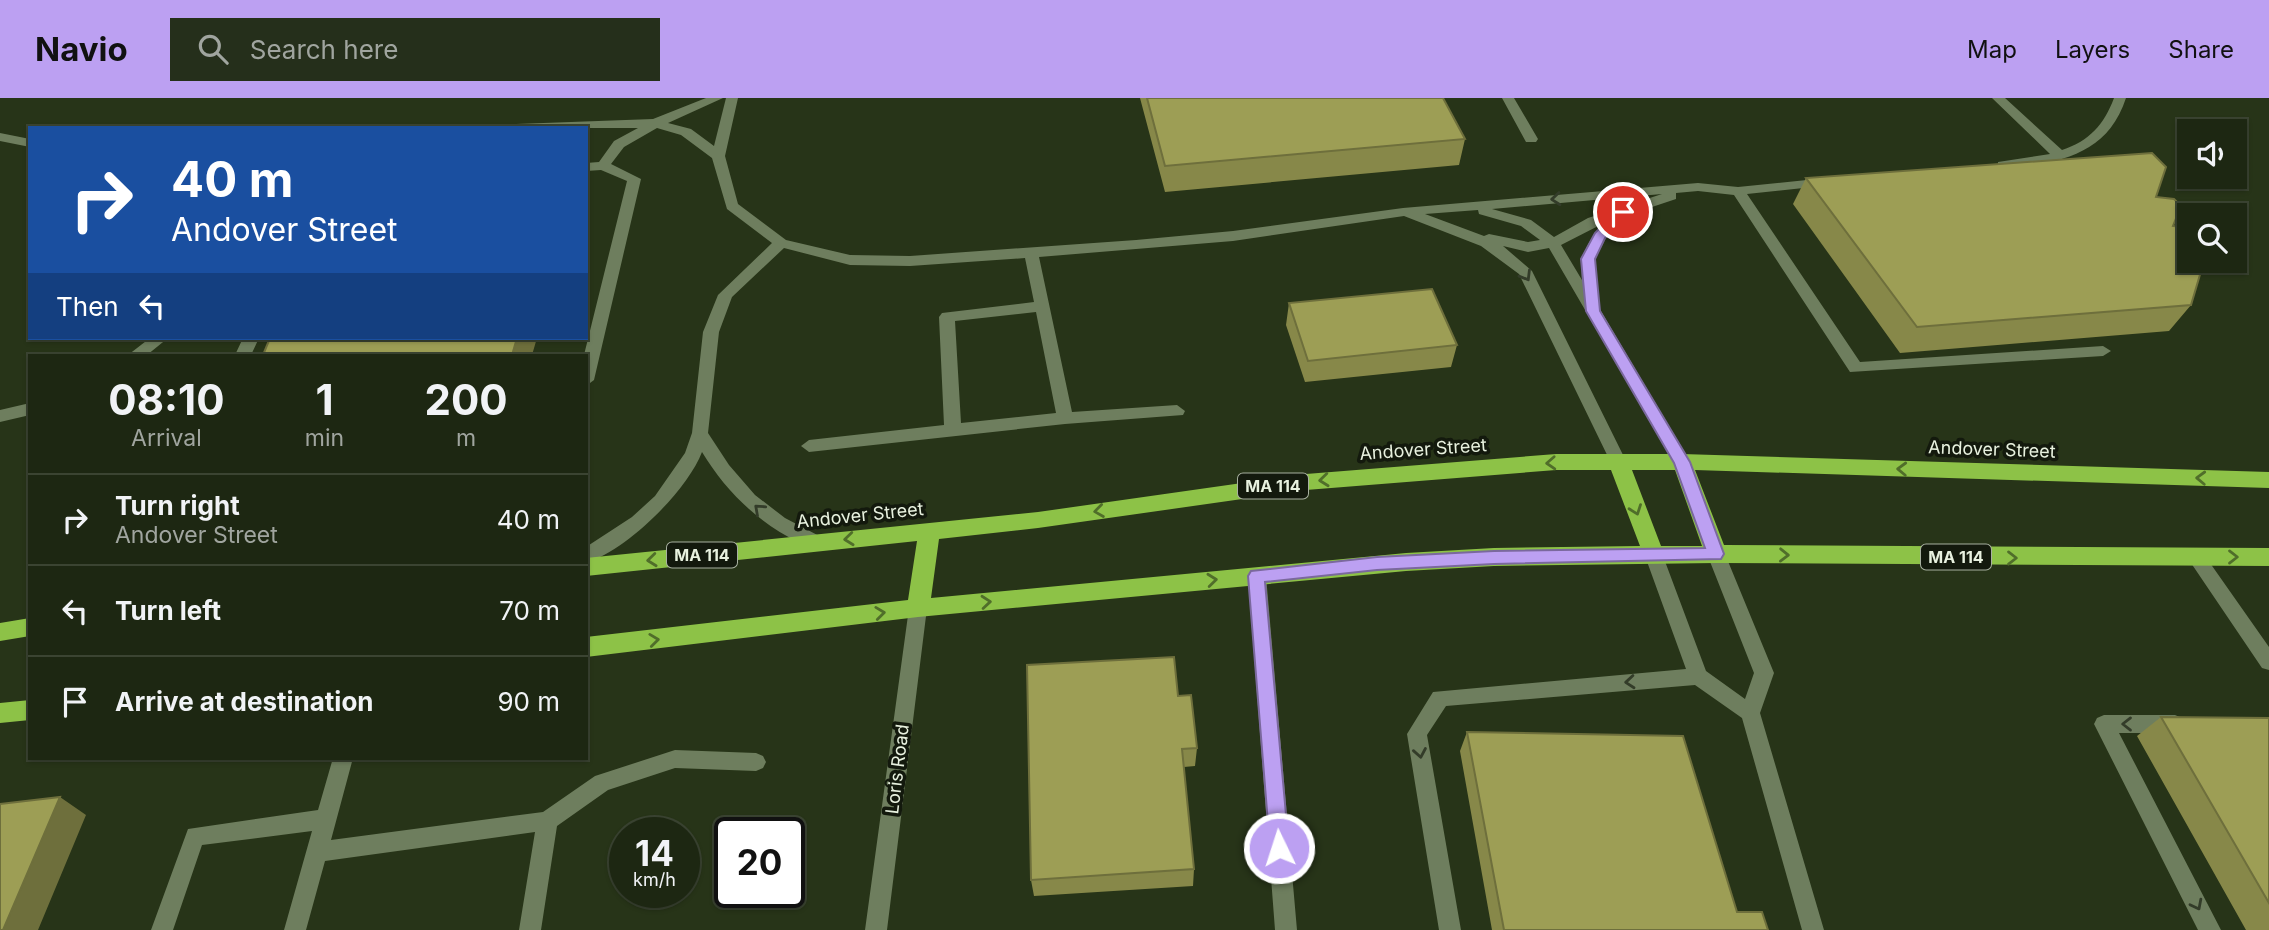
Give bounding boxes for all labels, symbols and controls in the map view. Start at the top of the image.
search box [170,18,660,81]
text: Navio [35,29,128,69]
icon: search [194,30,232,68]
text: Search here [250,34,398,65]
text: Map [1967,35,2017,64]
text: Layers [2055,35,2130,64]
text: Share [2168,35,2234,64]
map controls [2177,119,2247,273]
button: sound [2177,119,2247,189]
text: 40 m [171,150,294,209]
icon: right [56,154,147,245]
pin [1593,182,1653,242]
one-way arrow [1551,191,1562,206]
icon: arrive [1604,193,1642,231]
button: search [2177,203,2247,273]
text: Andover Street [171,210,398,249]
one-way arrow [1518,268,1531,281]
icon: left [133,287,171,325]
text: Then [56,291,119,322]
text: 08:10 [108,374,224,425]
text: 1 [315,374,334,425]
text: 200 [425,374,508,425]
text: Arrival [131,424,202,452]
text: min [305,424,344,452]
text: m [456,424,476,452]
street label: Andover Street [1359,434,1487,464]
street label: Andover Street [1928,436,2056,462]
one-way arrow [1545,455,1556,470]
one-way arrow [1896,461,1907,476]
one-way arrow [2195,470,2206,485]
one-way arrow [1318,472,1329,487]
road number: MA 114 [1238,474,1308,498]
text: Turn right [115,490,240,521]
street label: Andover Street [796,498,925,532]
icon: right [56,501,94,539]
one-way arrow [1093,503,1104,518]
one-way arrow [1628,503,1642,515]
text: 40 m [497,504,560,535]
one-way arrow [754,505,767,517]
text: Andover Street [115,521,278,549]
one-way arrow [843,532,854,547]
road number: MA 114 [667,543,737,568]
road number: MA 114 [1921,544,1991,570]
one-way arrow [1779,548,1790,563]
one-way arrow [2228,549,2239,565]
one-way arrow [2006,550,2017,565]
one-way arrow [646,553,658,568]
one-way arrow [1207,573,1218,588]
icon: left [56,592,94,630]
text: Turn left [115,595,221,626]
text: 70 m [499,595,560,626]
one-way arrow [981,595,992,610]
one-way arrow [874,606,886,621]
one-way arrow [648,632,660,647]
one-way arrow [1624,674,1635,689]
icon: arrive [56,683,94,721]
text: Arrive at destination [115,686,374,717]
text: 90 m [497,686,560,717]
one-way arrow [2122,716,2132,732]
street label: Loris Road [881,723,913,815]
one-way arrow [1412,747,1427,759]
position arrow [1242,811,1316,885]
speed limit sign: 20 [714,817,805,908]
text: 14 [635,832,674,874]
text: km/h [633,869,676,890]
one-way arrow [2189,898,2203,910]

